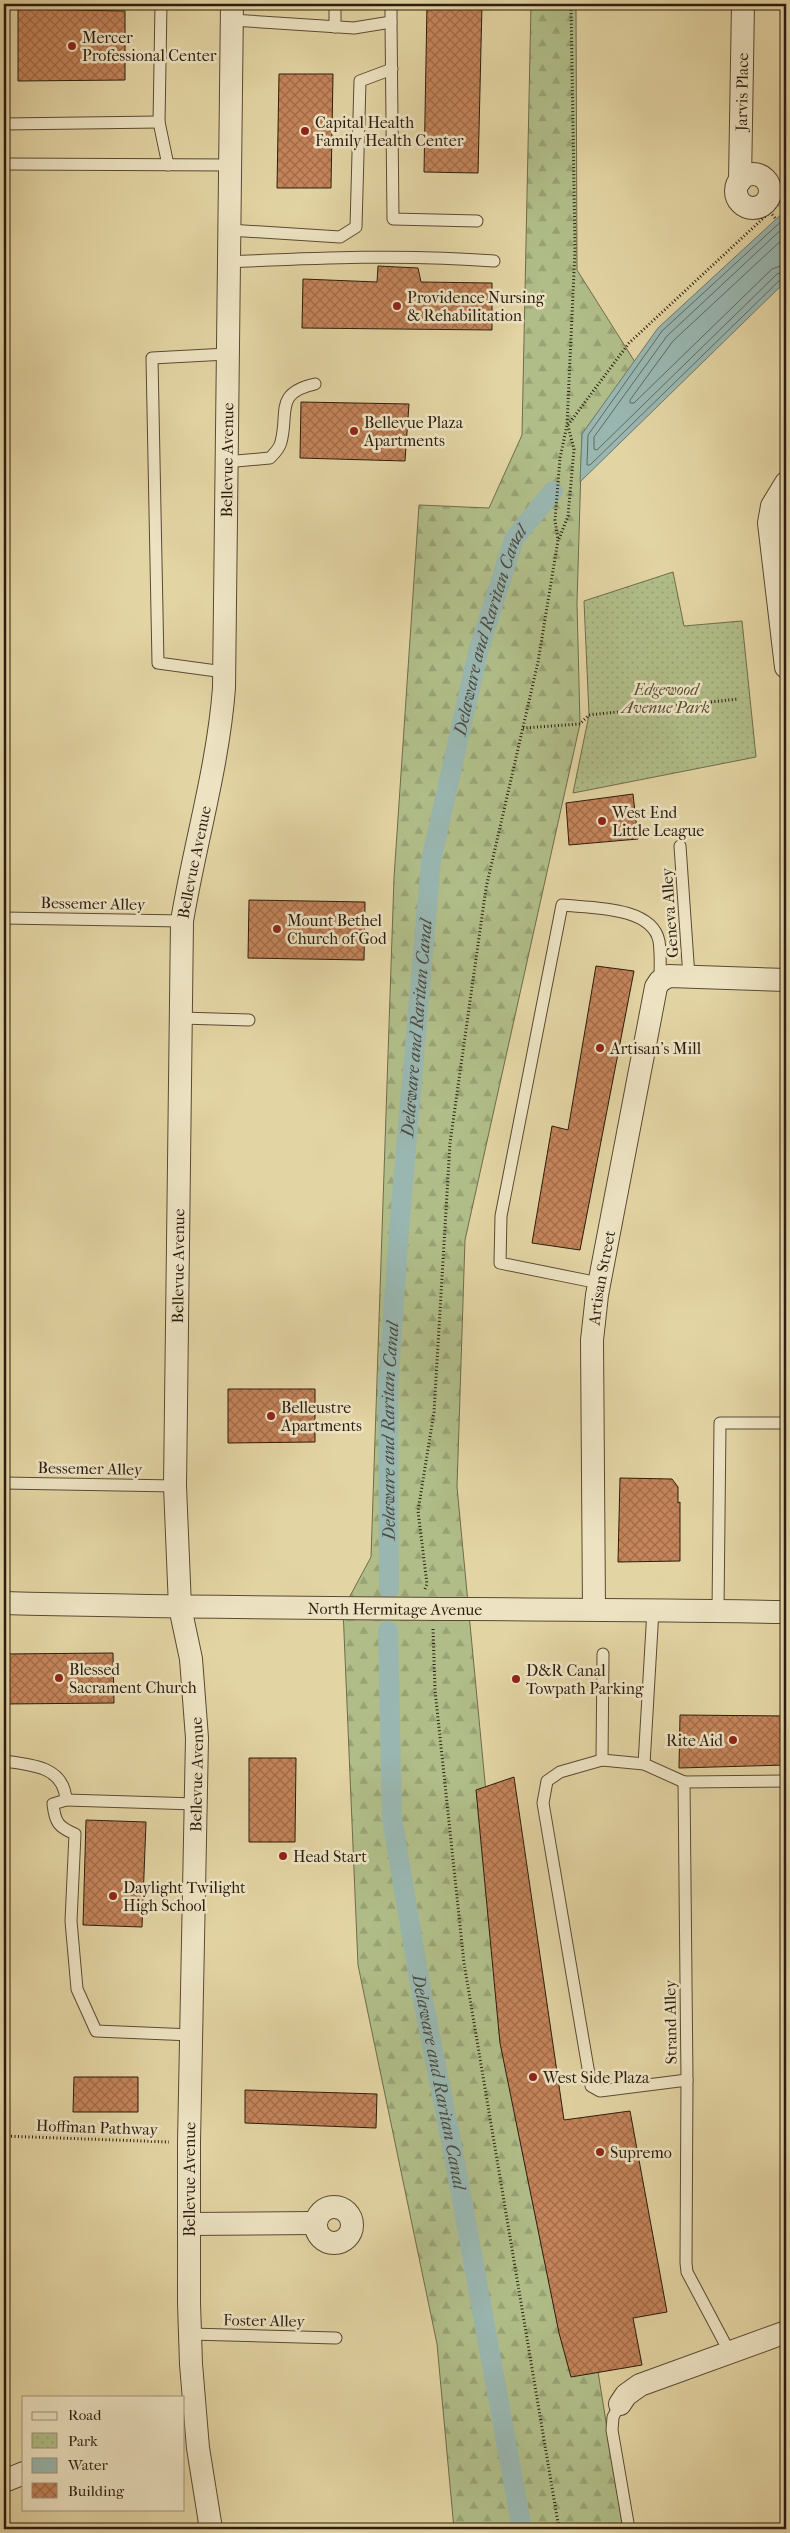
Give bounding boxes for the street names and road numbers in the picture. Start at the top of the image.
street label: Jarvis Place [732,53,752,133]
street label: Bellevue Avenue [217,402,237,517]
street label: Bellevue Avenue [174,804,215,920]
street label: Geneva Alley [657,867,682,959]
street label: Bessemer Alley [40,893,146,914]
street label: Bellevue Avenue [168,1208,188,1323]
street label: Artisan Street [585,1228,619,1327]
street label: Bessemer Alley [37,1458,143,1479]
street label: North Hermitage Avenue [308,1599,482,1619]
street label: Bellevue Avenue [186,1716,207,1832]
street label: Strand Alley [660,1979,681,2065]
street label: Hoffman Pathway [36,2116,159,2139]
street label: Bellevue Avenue [180,2122,199,2237]
street label: Foster Alley [223,2310,305,2331]

